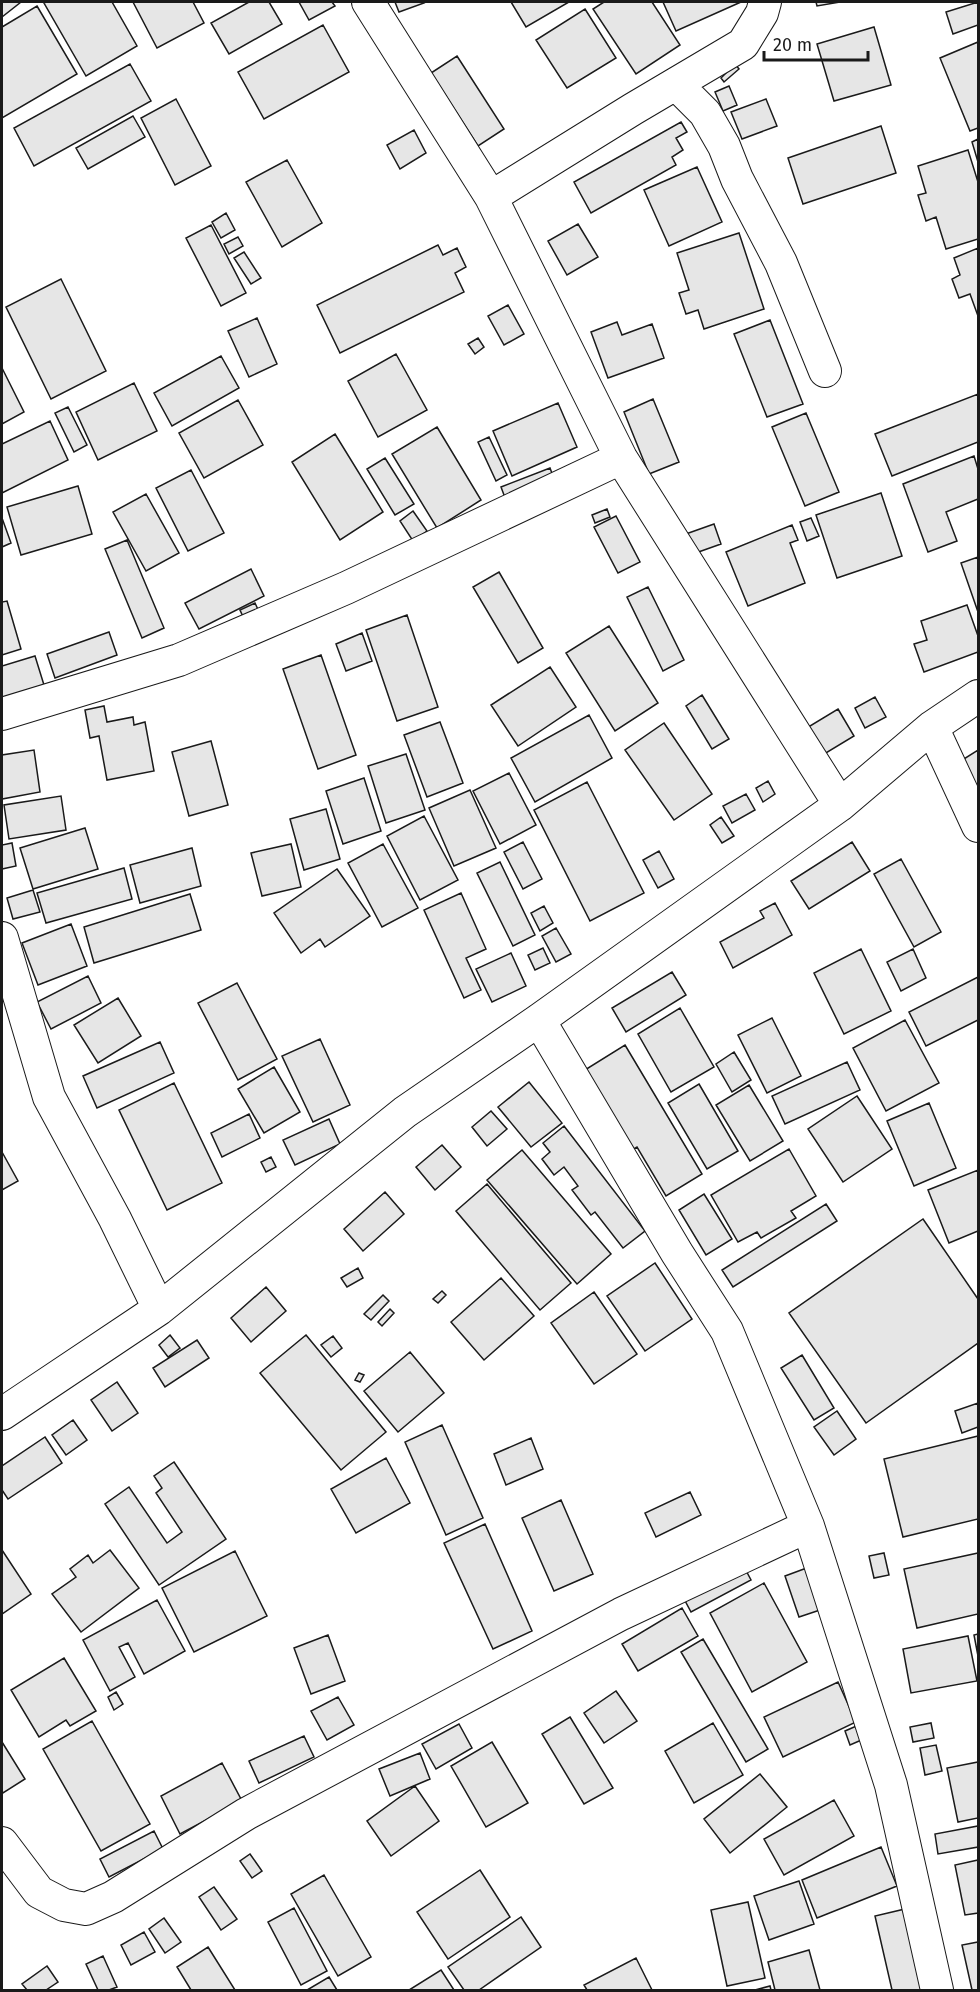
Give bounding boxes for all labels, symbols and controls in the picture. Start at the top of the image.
scale bar [764,24,868,62]
text: 20 m [773,34,812,56]

